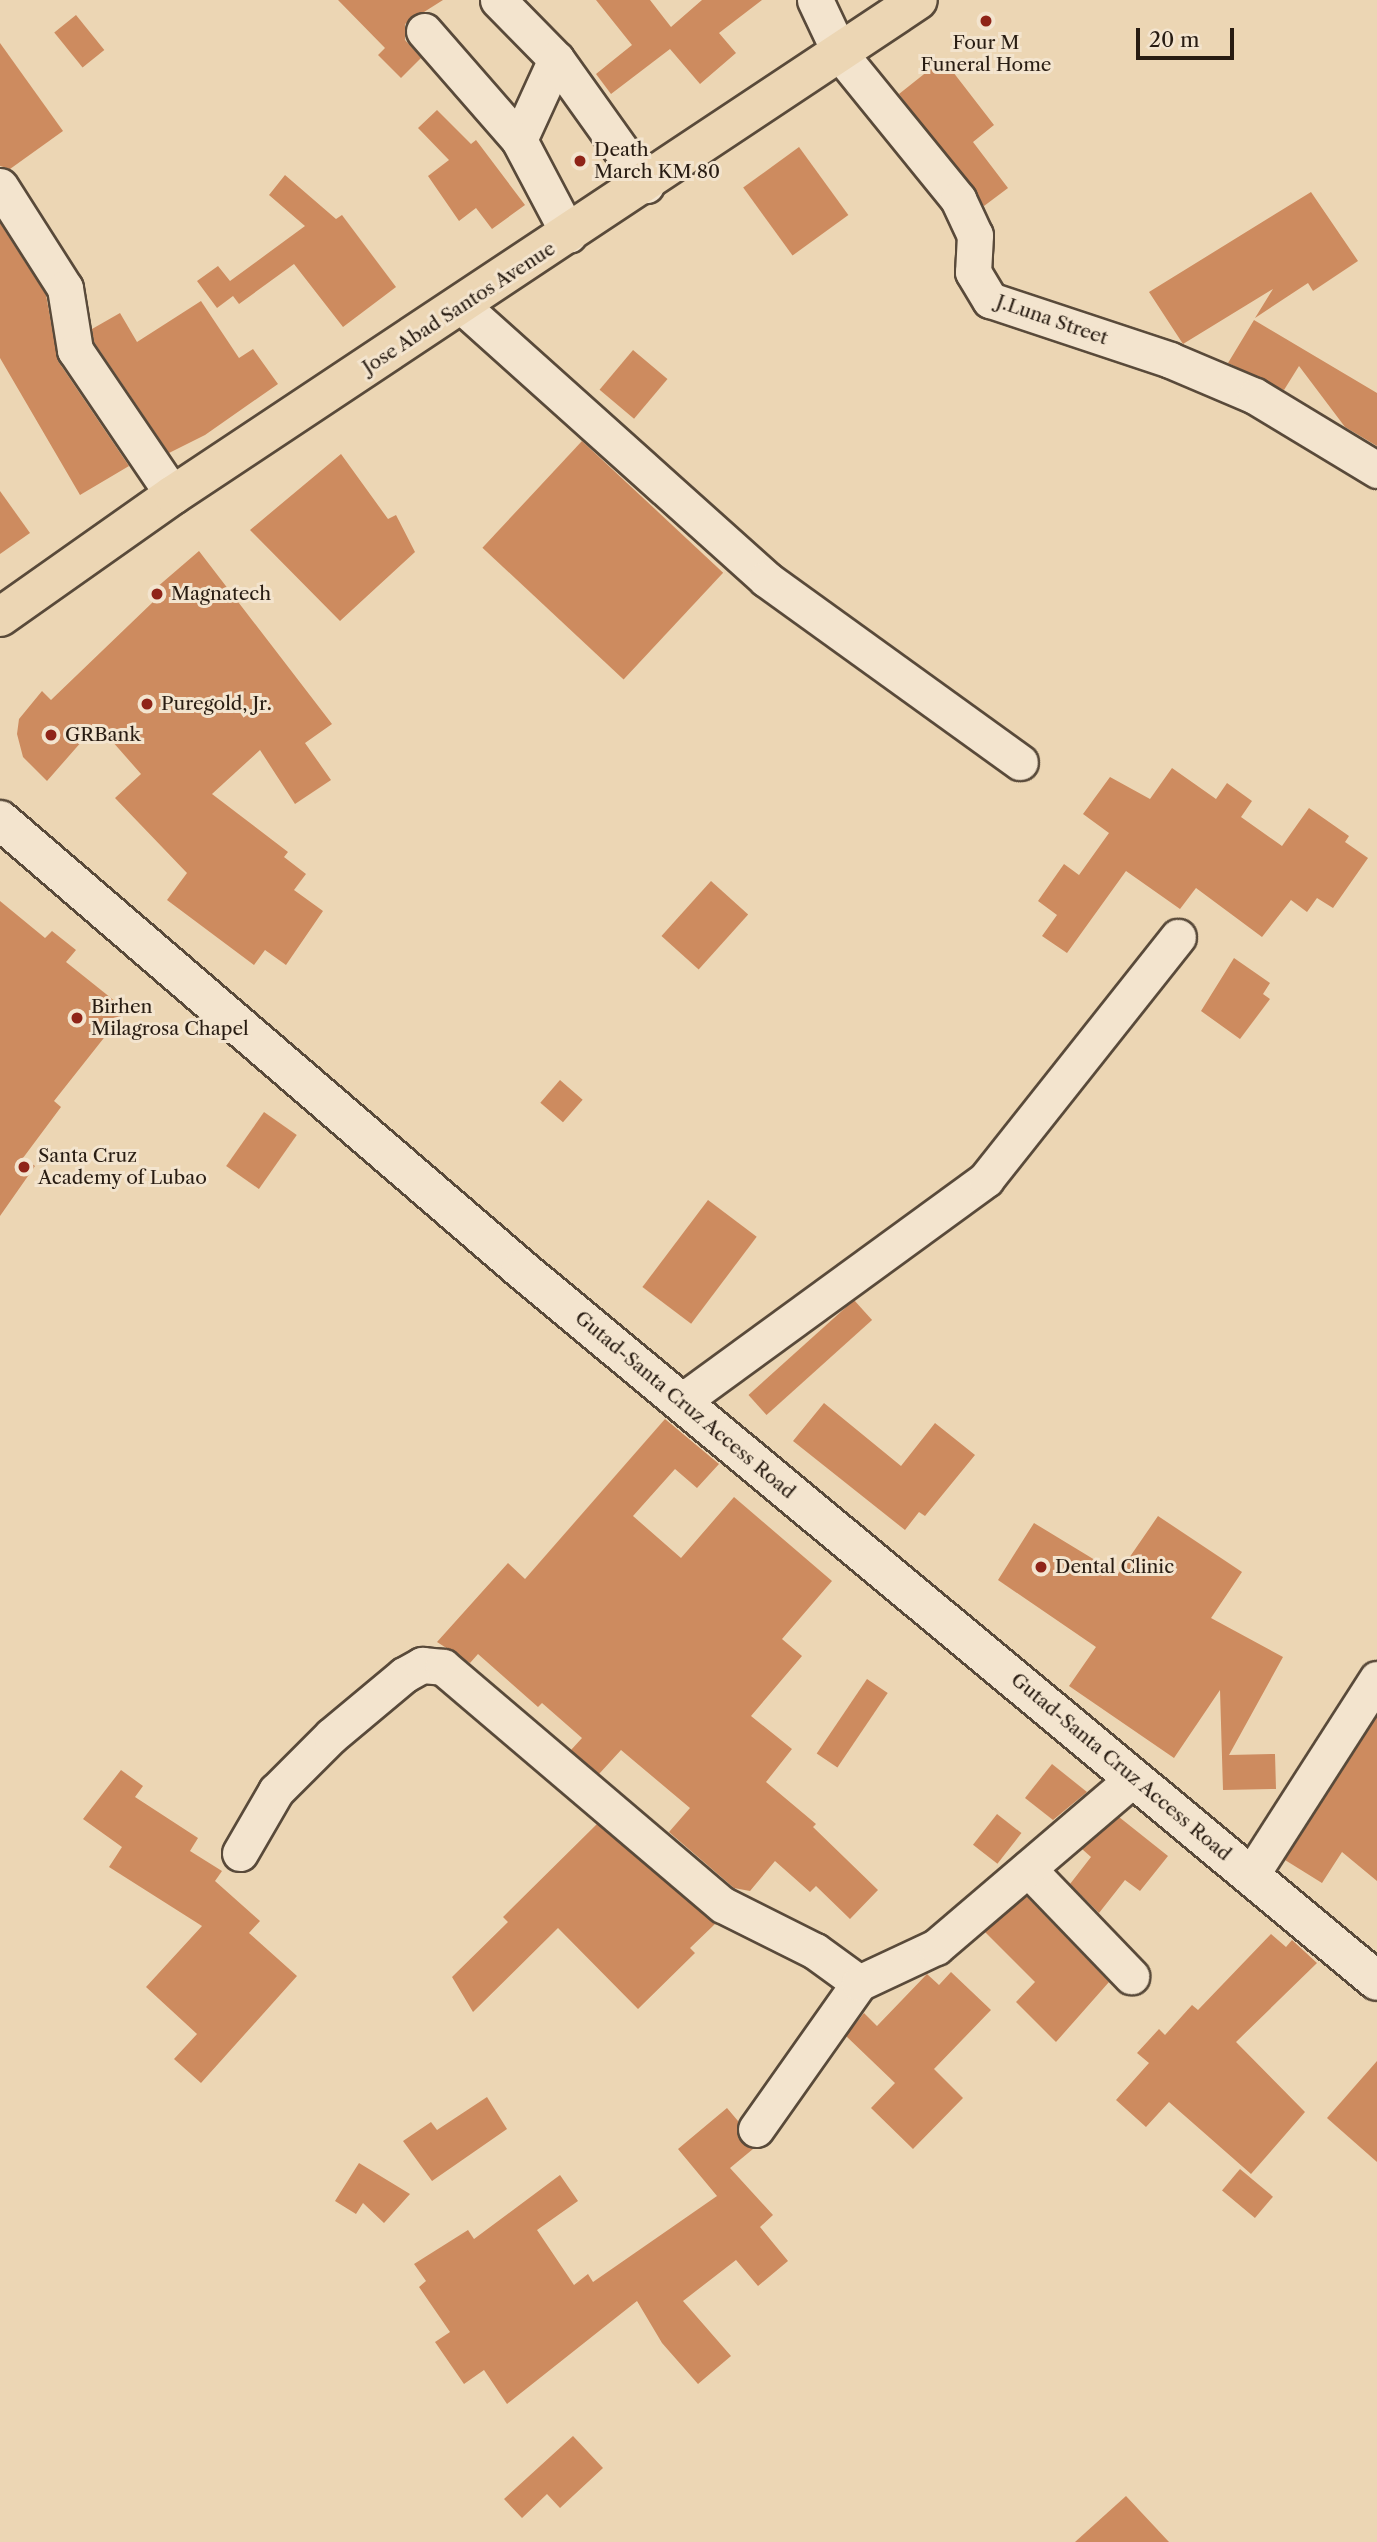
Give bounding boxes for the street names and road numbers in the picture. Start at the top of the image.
street label: Jose Abad Santos Avenue [358,237,560,379]
street label: J.Luna Street [993,290,1111,350]
street label: Gutad-Santa Cruz Access Road [570,1306,800,1504]
street label: Gutad-Santa Cruz Access Road [1006,1668,1236,1866]

